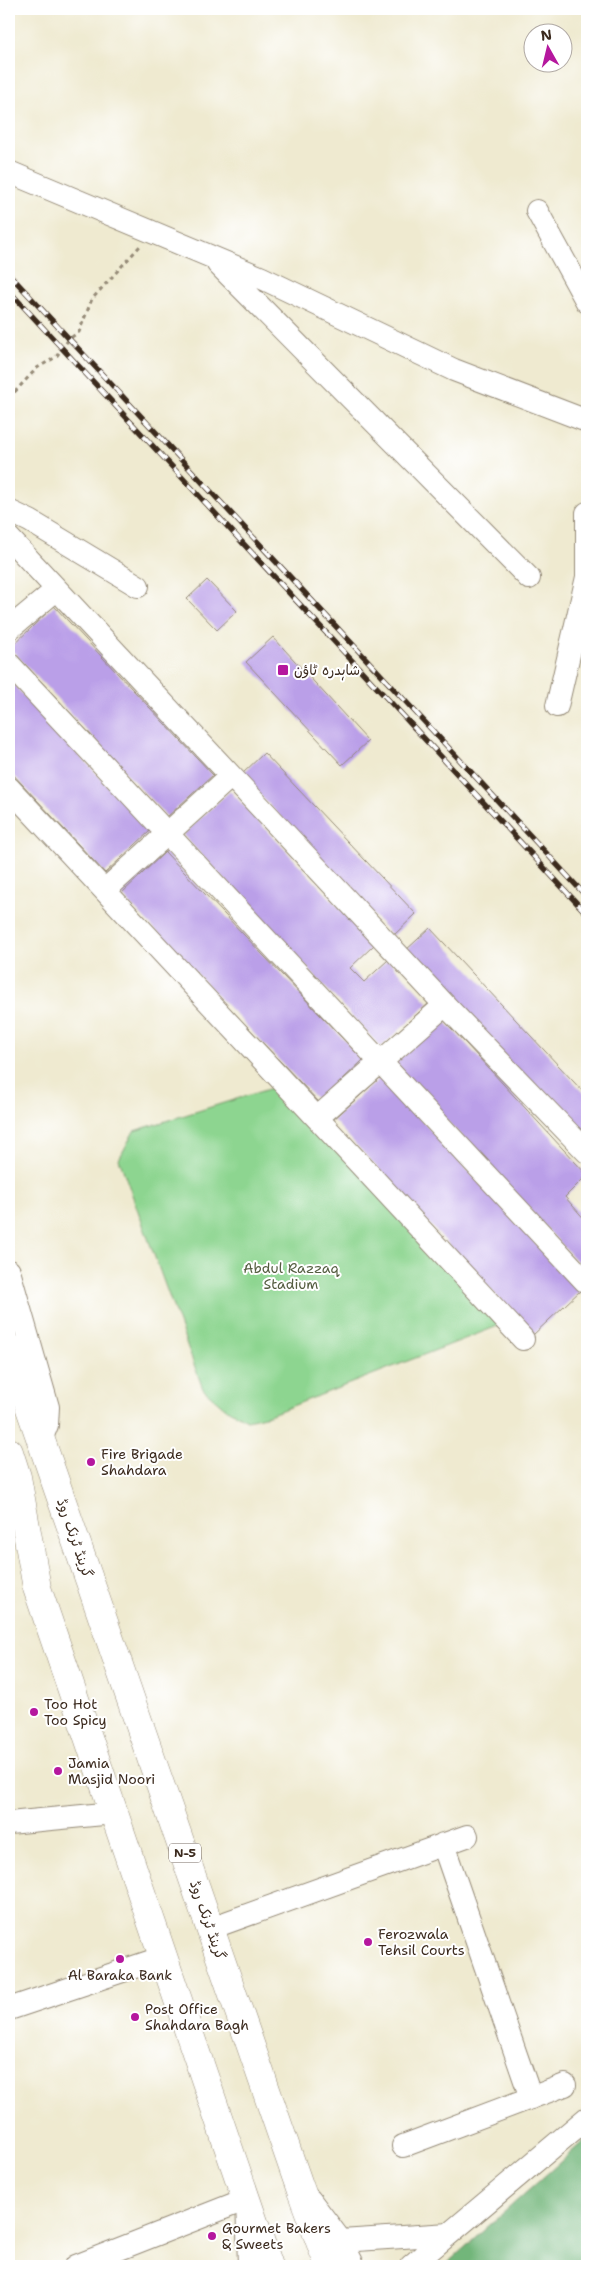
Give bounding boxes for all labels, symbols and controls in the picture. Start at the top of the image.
north arrow [524,22,574,72]
text: N [539,25,553,45]
place label: شاہدرہ ٹاؤن [294,661,360,681]
marker: شاہدرہ ٹاؤن [276,663,290,677]
park label: Abdul Razzaq Stadium [243,1259,340,1293]
place label: Fire Brigade Shahdara [101,1445,183,1479]
marker: Fire Brigade Shahdara [85,1456,97,1468]
street label: گرینڈ ٹرنک روڈ [53,1496,97,1580]
place label: Too Hot Too Spicy [44,1695,106,1729]
marker: Too Hot Too Spicy [28,1706,40,1718]
place label: Jamia Masjid Noori [68,1754,155,1788]
marker: Jamia Masjid Noori [52,1765,64,1777]
road number: N-5 [169,1844,201,1862]
street label: گرینڈ ٹرنک روڈ [186,1878,230,1962]
place label: Ferozwala Tehsil Courts [378,1925,465,1959]
marker: Ferozwala Tehsil Courts [362,1936,374,1948]
marker: Al Baraka Bank [114,1953,126,1965]
place label: Al Baraka Bank [68,1966,172,1984]
place label: Post Office Shahdara Bagh [145,2000,249,2034]
marker: Post Office Shahdara Bagh [129,2011,141,2023]
place label: Gourmet Bakers & Sweets [222,2219,331,2253]
marker: Gourmet Bakers & Sweets [206,2230,218,2242]

